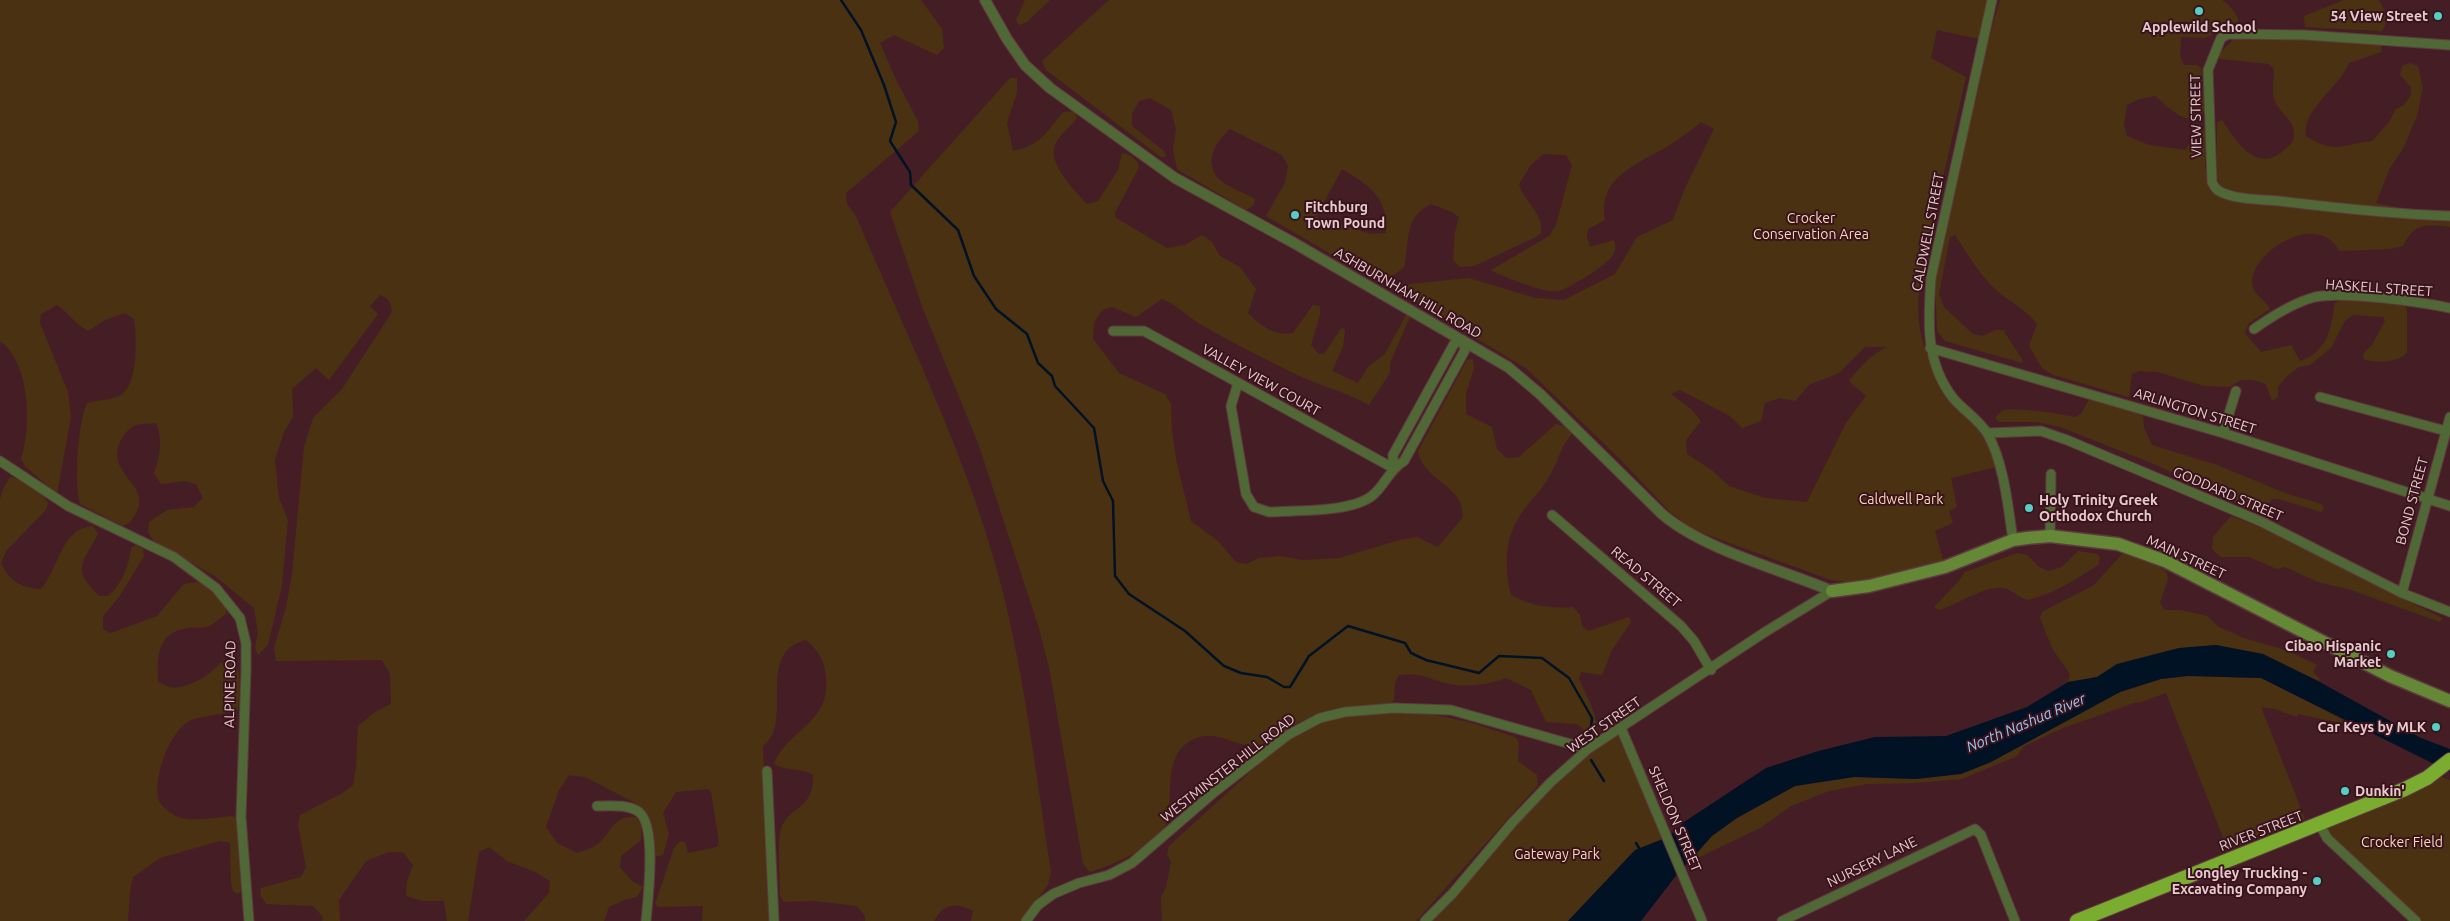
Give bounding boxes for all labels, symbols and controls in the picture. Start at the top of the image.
marker: Applewild School [2193,5,2205,17]
place label: 54 View Street [2331,8,2428,24]
marker: 54 View Street [2432,10,2444,22]
place label: Applewild School [2142,19,2256,35]
street label: VIEW STREET [2187,74,2205,158]
street label: CALDWELL STREET [1908,171,1948,293]
place label: Fitchburg Town Pound [1305,199,1385,232]
marker: Fitchburg Town Pound [1289,209,1301,221]
park label: Crocker Conservation Area [1753,210,1869,242]
street label: ASHBURNHAM HILL ROAD [1331,244,1485,342]
street label: HASKELL STREET [2325,276,2433,300]
street label: VALLEY VIEW COURT [1199,341,1323,419]
street label: ARLINGTON STREET [2132,384,2258,438]
street label: BOND STREET [2392,455,2432,547]
street label: GODDARD STREET [2170,463,2286,525]
park label: Caldwell Park [1859,491,1943,507]
place label: Holy Trinity Greek Orthodox Church [2039,492,2158,524]
marker: Holy Trinity Greek Orthodox Church [2023,502,2035,514]
street label: MAIN STREET [2144,531,2228,583]
street label: READ STREET [1608,543,1684,611]
place label: Cibao Hispanic Market [2285,638,2381,670]
street label: ALPINE ROAD [221,640,239,728]
marker: Cibao Hispanic Market [2385,648,2397,660]
water label: North Nashua River [1964,690,2088,756]
street label: WEST STREET [1564,693,1644,757]
street label: WESTMINSTER HILL ROAD [1158,710,1298,826]
place label: Car Keys by MLK [2318,719,2426,735]
marker: Car Keys by MLK [2430,721,2442,733]
street label: SHELDON STREET [1645,764,1705,874]
place label: Dunkin' [2355,783,2405,799]
marker: Dunkin' [2339,785,2351,797]
street label: RIVER STREET [2217,807,2305,855]
street label: NURSERY LANE [1824,833,1920,891]
park label: Crocker Field [2361,834,2443,850]
park label: Gateway Park [1514,846,1600,862]
place label: Longley Trucking - Excavating Company [2172,865,2307,898]
marker: Longley Trucking - Excavating Company [2311,875,2323,887]

